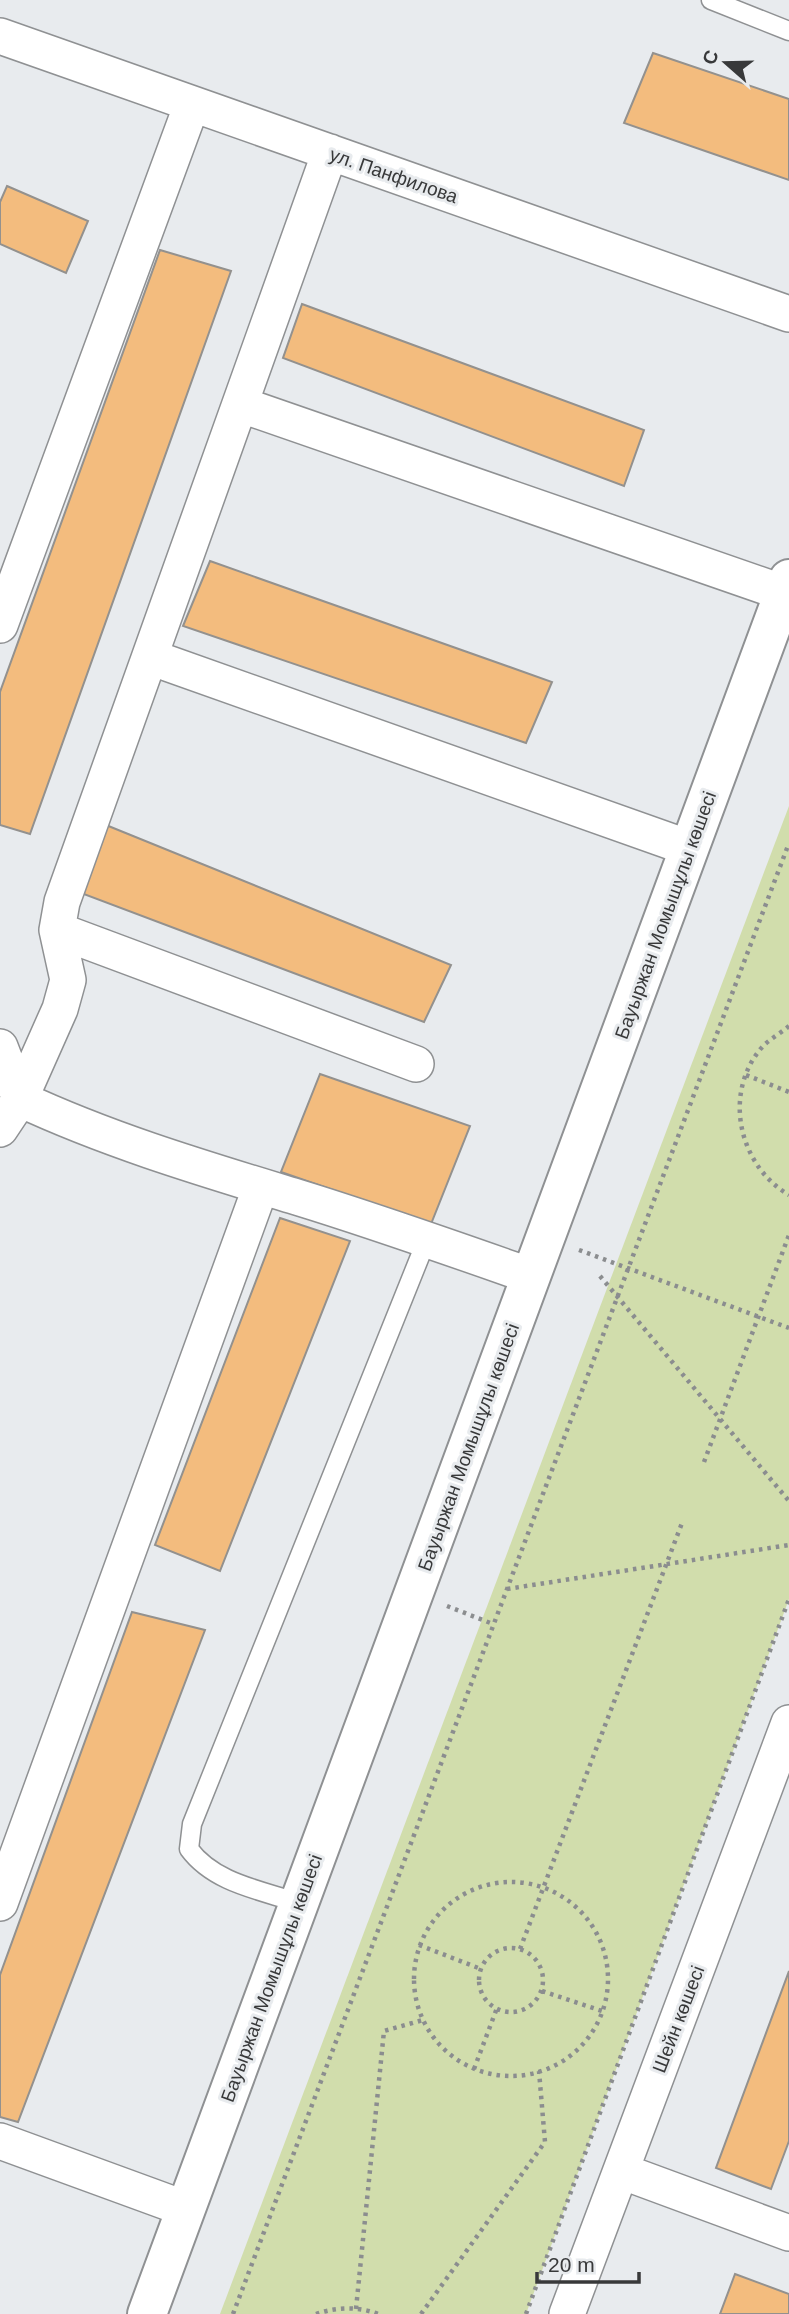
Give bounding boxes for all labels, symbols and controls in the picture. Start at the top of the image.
north arrow [691,28,761,98]
text: С [698,47,723,67]
street label: ул. Панфилова [327,144,461,207]
street label: Бауыржан Момышұлы көшесі [611,788,720,1042]
street label: Бауыржан Момышұлы көшесі [414,1320,523,1574]
street label: Бауыржан Момышұлы көшесі [217,1851,326,2105]
street label: Шейн көшесі [648,1963,708,2076]
scale bar [537,2240,638,2284]
text: 20 m [548,2253,595,2276]

